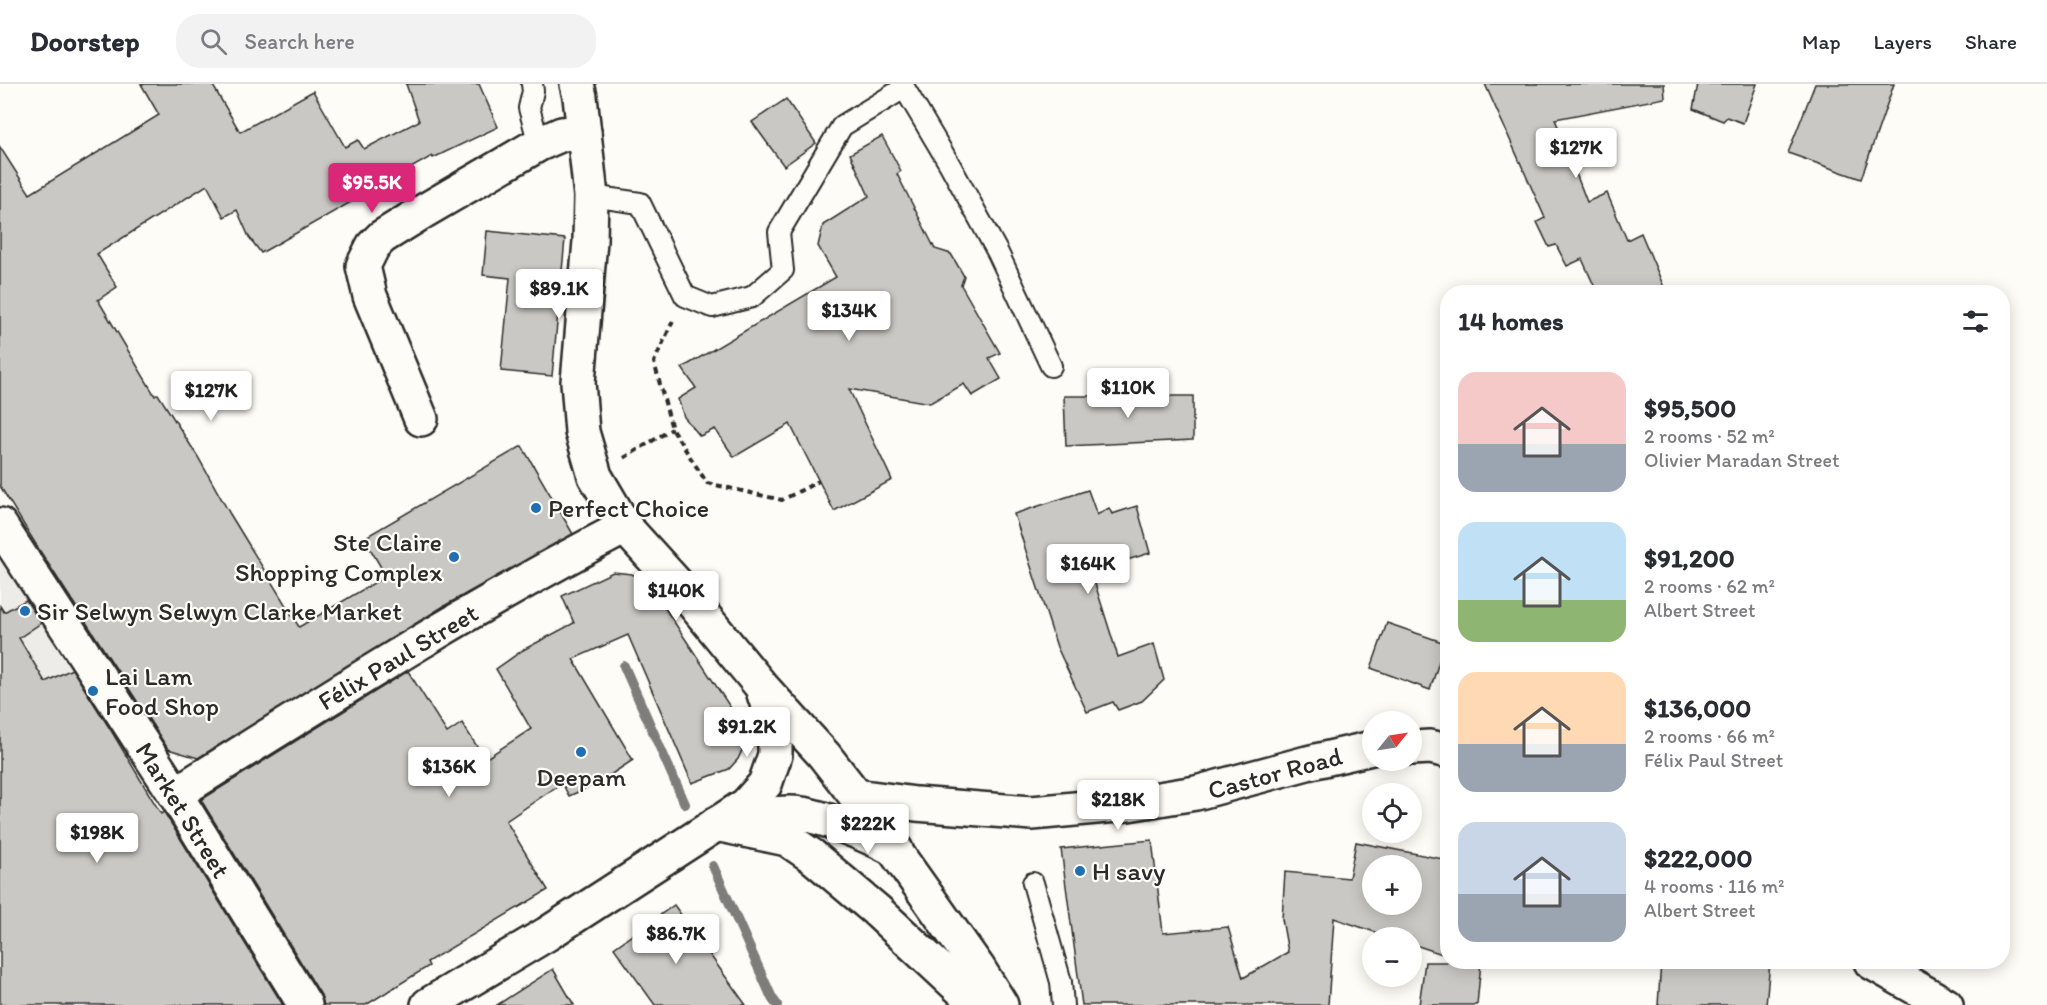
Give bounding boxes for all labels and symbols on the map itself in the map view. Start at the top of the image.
pin: $127K [1534,128,1618,179]
pin: $95.5K [323,163,421,214]
pin: $89.1K [510,269,608,320]
pin: $134K [807,291,891,342]
pin: $110K [1086,368,1170,419]
pin: $127K [169,371,253,422]
place label: Perfect Choice [548,492,709,524]
marker: Perfect Choice [529,501,543,515]
place label: Ste Claire Shopping Complex [235,526,442,588]
pin: $164K [1046,544,1130,595]
marker: Ste Claire Shopping Complex [447,550,461,564]
pin: $140K [634,571,718,622]
place label: Sir Selwyn Selwyn Clarke Market [37,595,402,627]
street label: Félix Paul Street [312,597,484,717]
marker: Sir Selwyn Selwyn Clarke Market [18,604,32,618]
place label: Lai Lam Food Shop [105,660,219,722]
marker: Lai Lam Food Shop [86,684,100,698]
pin: $91.2K [698,707,796,758]
north arrow [1362,711,1422,771]
street label: Market Street [129,736,238,884]
street label: Castor Road [1204,740,1346,806]
marker: Deepam [574,745,588,759]
pin: $136K [407,747,491,798]
place label: Deepam [536,761,626,793]
pin: $218K [1076,780,1160,831]
pin: $222K [826,804,910,855]
pin: $198K [55,813,139,864]
place label: H savy [1092,855,1165,887]
marker: H savy [1073,864,1087,878]
pin: $86.7K [627,914,725,965]

